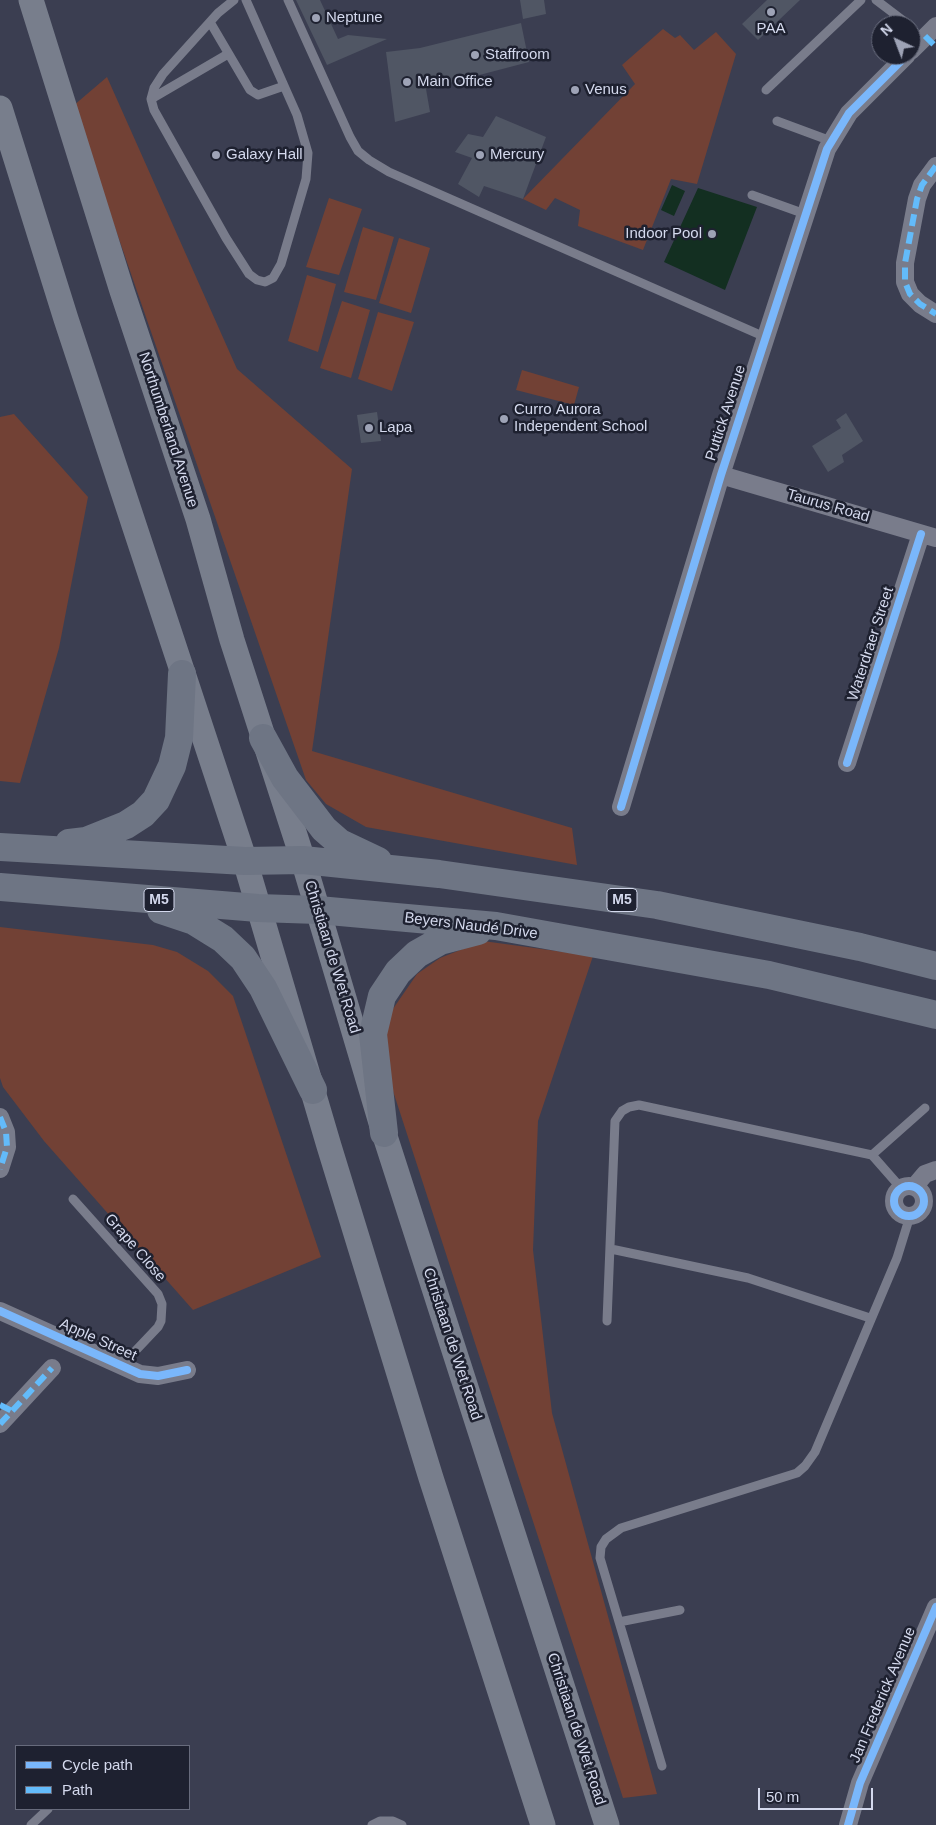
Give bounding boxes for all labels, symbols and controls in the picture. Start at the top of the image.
marker: PAA [765,6,777,18]
place label: Neptune [326,9,383,27]
marker: Neptune [310,12,322,24]
north arrow [871,15,921,65]
place label: PAA [757,20,785,38]
text: N [877,20,896,39]
place label: Staffroom [485,46,550,64]
marker: Staffroom [469,49,481,61]
place label: Main Office [417,73,493,91]
marker: Main Office [401,76,413,88]
place label: Venus [585,81,627,99]
marker: Venus [569,84,581,96]
place label: Galaxy Hall [226,146,303,164]
place label: Mercury [490,146,544,164]
marker: Galaxy Hall [210,149,222,161]
marker: Mercury [474,149,486,161]
place label: Indoor Pool [625,225,702,243]
marker: Indoor Pool [706,228,718,240]
street label: Northumberland Avenue [134,350,202,510]
street label: Puttick Avenue [702,363,750,463]
place label: Curro Aurora Independent School [514,401,647,436]
marker: Curro Aurora Independent School [498,413,510,425]
place label: Lapa [379,419,412,437]
marker: Lapa [363,422,375,434]
street label: Taurus Road [785,486,871,526]
street label: Waterdraer Street [844,585,898,703]
street label: Christiaan de Wet Road [300,878,364,1036]
road number: M5 [144,888,174,912]
road number: M5 [607,888,637,912]
street label: Beyers Naudé Drive [403,909,539,943]
street label: Grape Close [101,1210,169,1286]
street label: Christiaan de Wet Road [419,1266,485,1422]
street label: Apple Street [57,1315,139,1365]
street label: Jan Frederick Avenue [846,1624,920,1766]
street label: Christiaan de Wet Road [543,1651,609,1807]
legend [15,1745,190,1810]
text: Cycle path [62,1756,133,1773]
scale bar [761,1778,876,1810]
text: Path [62,1781,93,1798]
text: 50 m [766,1788,799,1805]

